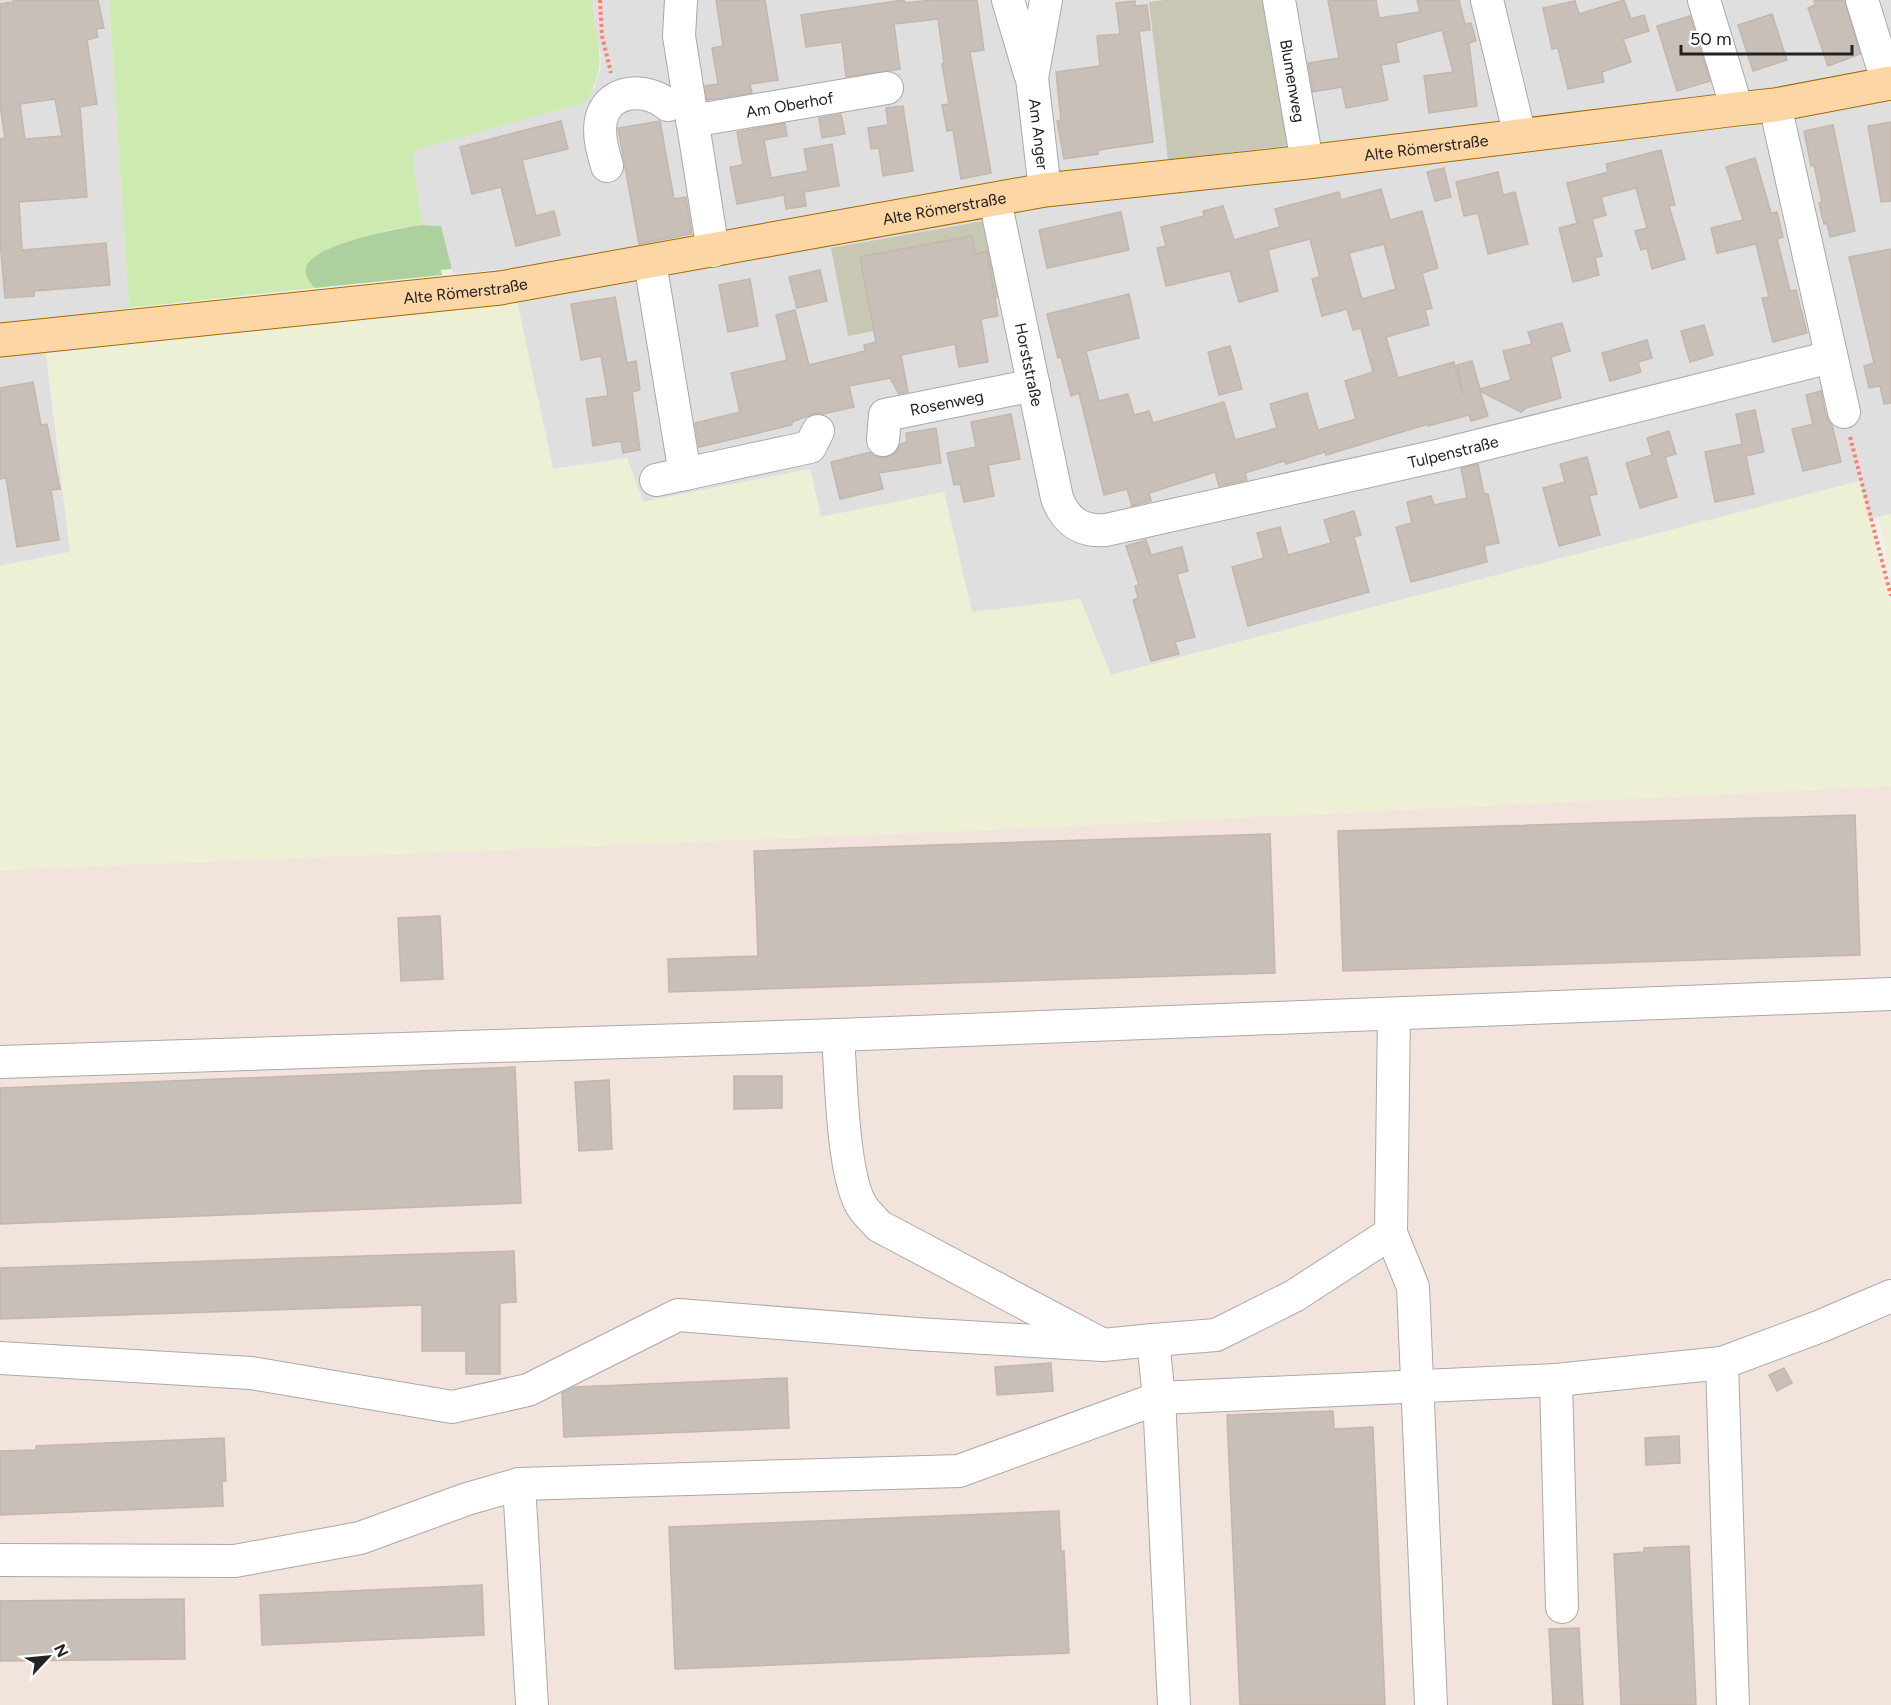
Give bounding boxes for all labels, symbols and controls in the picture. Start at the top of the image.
scale bar [1681,18,1852,56]
text: 50 m [1690,28,1732,50]
street label: Blumenweg [1276,38,1309,124]
street label: Am Oberhof [744,88,835,122]
street label: Am Anger [1025,97,1052,171]
street label: Alte Römerstraße [1363,131,1490,165]
street label: Alte Römerstraße [881,188,1008,229]
street label: Alte Römerstraße [402,274,529,308]
street label: Horststraße [1011,321,1047,408]
street label: Rosenweg [908,386,985,420]
street label: Tulpenstraße [1406,432,1501,472]
north arrow [18,1627,78,1687]
text: N [50,1641,72,1660]

